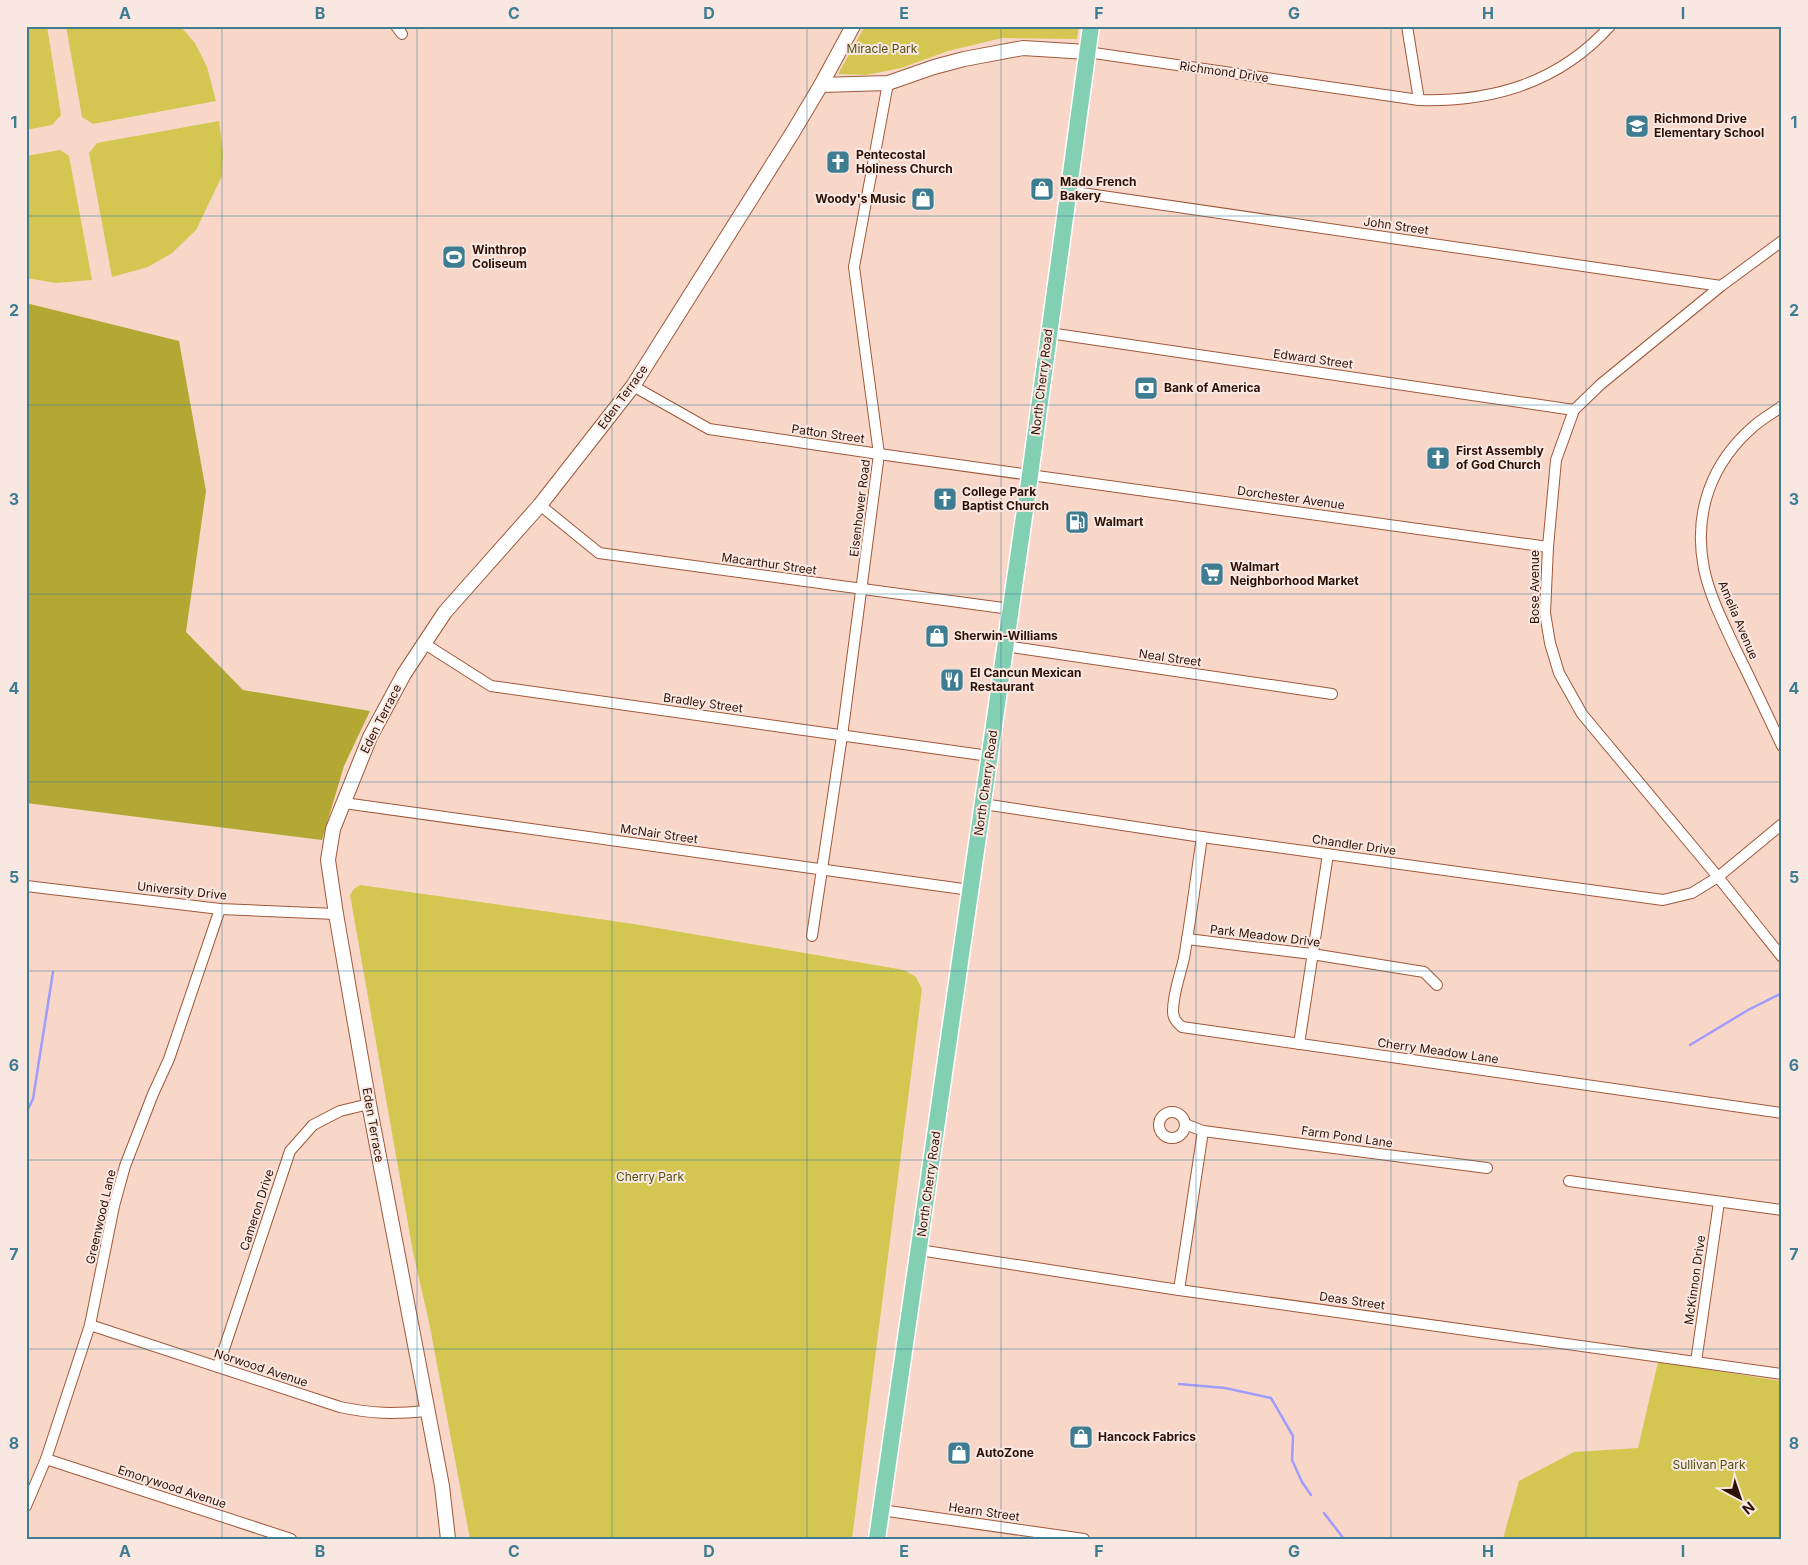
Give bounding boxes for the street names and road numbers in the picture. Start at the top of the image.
street label: Richmond Drive [1179,58,1270,85]
street label: John Street [1363,214,1430,237]
street label: North Cherry Road [1028,328,1055,436]
street label: Edward Street [1272,346,1354,372]
street label: Eden Terrace [594,362,651,432]
street label: Patton Street [791,421,866,446]
street label: Eisenhower Road [846,458,873,558]
street label: Dorchester Avenue [1236,483,1346,512]
street label: Macarthur Street [721,549,818,578]
street label: Bose Avenue [1527,550,1542,624]
street label: Amelia Avenue [1715,578,1762,661]
street label: Neal Street [1138,646,1202,669]
street label: Eden Terrace [357,682,404,756]
street label: Bradley Street [662,690,744,716]
street label: North Cherry Road [971,729,1000,837]
street label: McNair Street [619,821,699,846]
street label: Chandler Drive [1311,831,1397,858]
street label: University Drive [136,878,228,903]
street label: Park Meadow Drive [1209,921,1321,950]
street label: Cherry Meadow Lane [1377,1035,1500,1066]
street label: Eden Terrace [360,1086,387,1163]
street label: Farm Pond Lane [1300,1123,1394,1150]
street label: North Cherry Road [914,1130,943,1238]
street label: Cameron Drive [236,1167,277,1252]
street label: Greenwood Lane [82,1168,119,1266]
street label: McKinnon Drive [1681,1234,1708,1326]
street label: Deas Street [1318,1288,1386,1313]
street label: Norwood Avenue [212,1345,310,1390]
street label: Emorywood Avenue [116,1462,228,1511]
street label: Hearn Street [947,1499,1021,1524]

